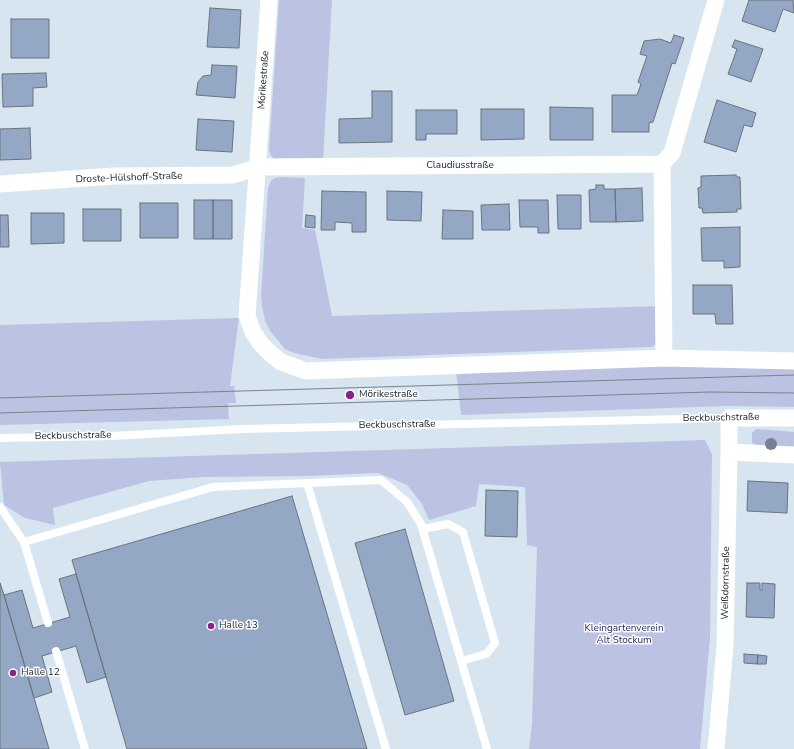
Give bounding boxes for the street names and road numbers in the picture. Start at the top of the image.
street label: Mörikestraße [256,50,272,110]
street label: Claudiusstraße [426,160,494,172]
street label: Droste-Hülshoff-Straße [75,170,183,186]
street label: Beckbuschstraße [682,411,760,425]
street label: Beckbuschstraße [358,418,436,432]
street label: Beckbuschstraße [34,429,112,443]
street label: Weißdornstraße [719,546,733,620]

